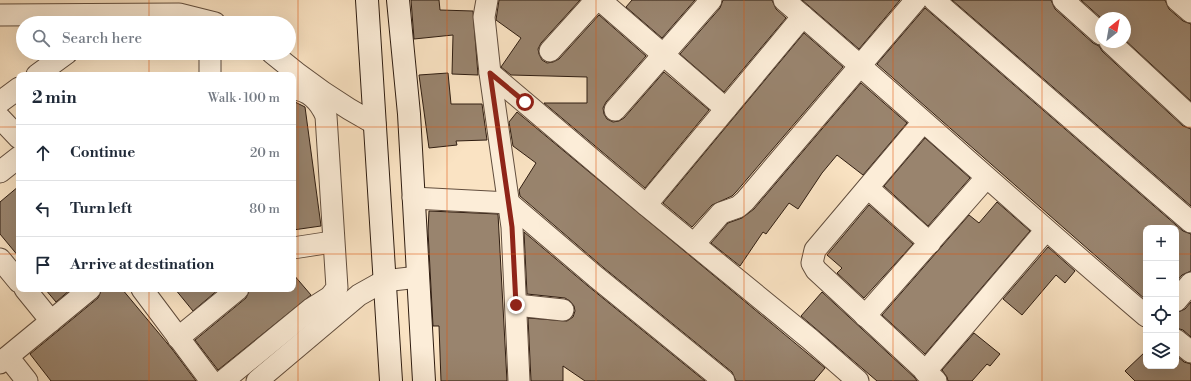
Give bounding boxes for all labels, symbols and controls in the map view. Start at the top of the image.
north arrow [1095,12,1131,48]
search box [16,16,296,60]
icon: search [30,27,52,49]
text: Search here [62,29,142,48]
text: 2 min [32,87,77,109]
text: Walk · 100 m [208,90,280,106]
route start [516,93,534,111]
icon: ahead [32,142,54,164]
text: Continue [70,143,135,162]
text: 20 m [250,145,280,161]
icon: left [32,198,54,220]
text: Turn left [70,199,132,218]
text: 80 m [249,201,280,217]
map controls [1143,225,1179,369]
button: + [1143,225,1179,261]
icon: arrive [32,254,54,276]
text: Arrive at destination [70,255,214,274]
button: − [1143,261,1179,297]
route end [507,296,525,314]
button: locate [1143,297,1179,333]
button: layers [1143,333,1179,369]

